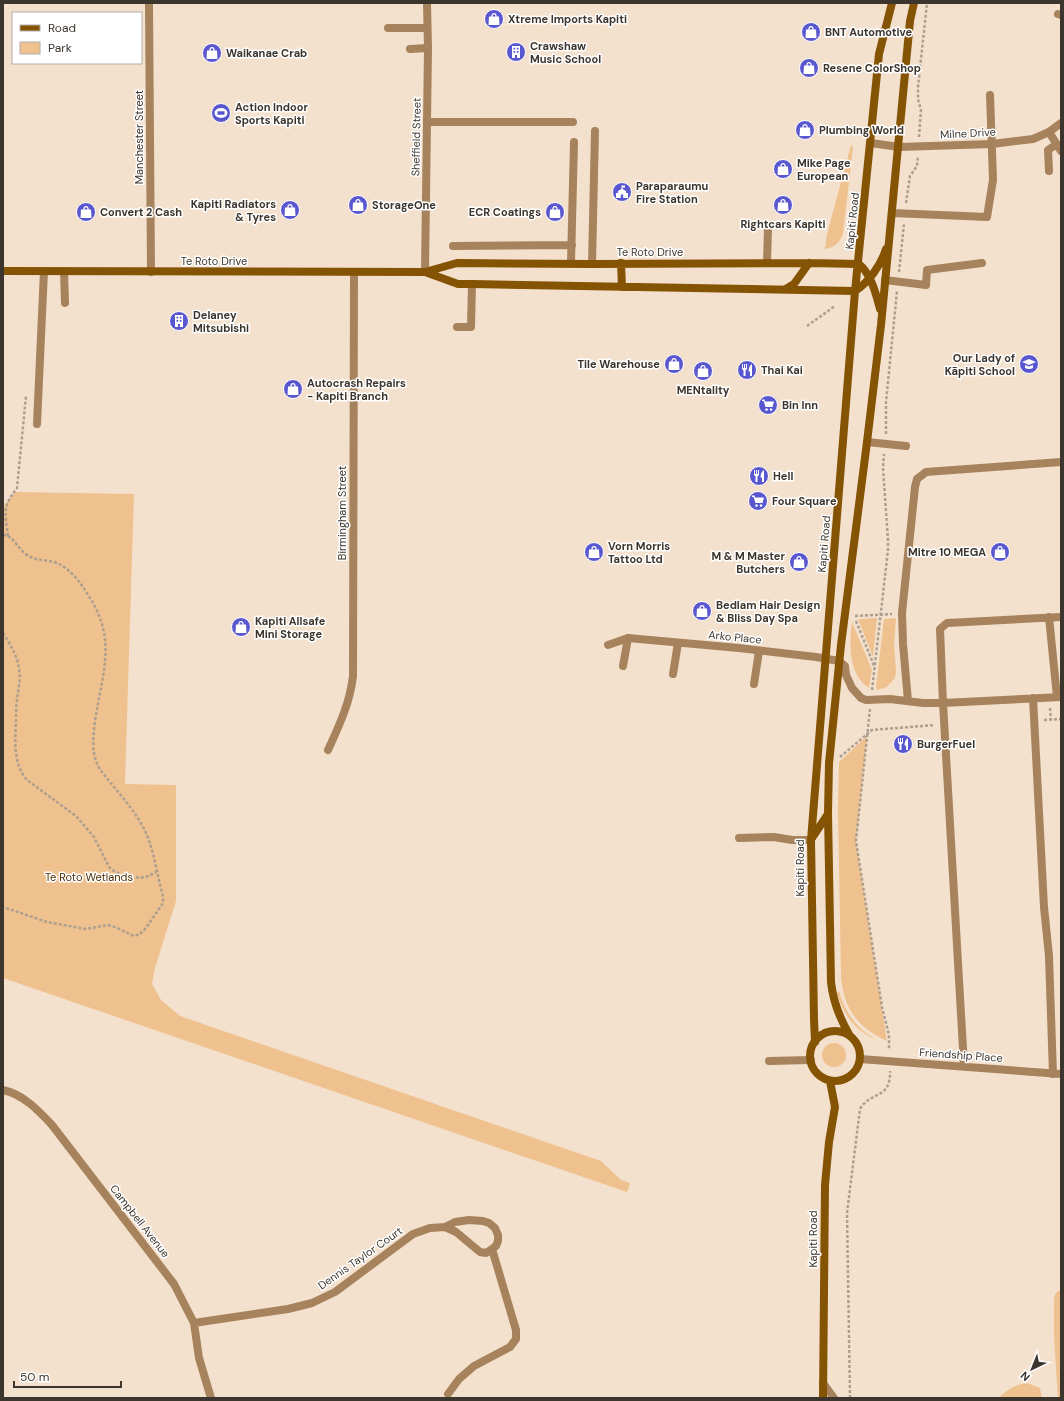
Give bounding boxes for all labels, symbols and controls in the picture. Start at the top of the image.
shop icon: Xtreme Imports Kapiti [483,8,505,30]
legend [12,12,142,64]
place label: Xtreme Imports Kapiti [508,12,627,26]
text: Road [48,20,76,36]
shop icon: BNT Automotive [800,21,822,43]
place label: BNT Automotive [825,25,913,39]
place label: Crawshaw Music School [530,39,601,66]
text: Park [48,40,72,56]
building icon: Crawshaw Music School [505,41,527,63]
shop icon: Waikanae Crab [201,42,223,64]
place label: Waikanae Crab [226,46,307,60]
shop icon: Resene ColorShop [798,57,820,79]
place label: Resene ColorShop [823,61,921,75]
street label: Manchester Street [132,90,146,184]
street label: Sheffield Street [408,98,424,176]
place label: Action Indoor Sports Kapiti [235,100,308,127]
sports icon: Action Indoor Sports Kapiti [210,102,232,124]
shop icon: Plumbing World [794,119,816,141]
place label: Plumbing World [819,123,904,137]
street label: Milne Drive [940,125,996,141]
place label: Mike Page European [797,156,851,183]
shop icon: Mike Page European [772,158,794,180]
place label: Paraparaumu Fire Station [636,179,709,206]
public building icon: Paraparaumu Fire Station [611,181,633,203]
street label: Kapiti Road [842,192,862,250]
shop icon: StorageOne [347,194,369,216]
shop icon: Rightcars Kapiti [772,194,794,216]
place label: Kapiti Radiators & Tyres [191,197,276,224]
place label: StorageOne [372,198,436,212]
shop icon: Kapiti Radiators & Tyres [279,199,301,221]
shop icon: Convert 2 Cash [75,201,97,223]
shop icon: ECR Coatings [544,201,566,223]
place label: Convert 2 Cash [100,205,182,219]
place label: ECR Coatings [469,205,541,219]
place label: Rightcars Kapiti [740,217,826,231]
street label: Te Roto Drive [617,245,683,259]
street label: Te Roto Drive [181,254,247,268]
place label: Delaney Mitsubishi [193,308,249,335]
building icon: Delaney Mitsubishi [168,310,190,332]
place label: Our Lady of Kāpiti School [945,351,1015,378]
shop icon: Tile Warehouse [663,353,685,375]
school or university icon: Our Lady of Kāpiti School [1018,353,1040,375]
place label: Tile Warehouse [577,357,660,371]
restaurant icon: Thai Kai [736,359,758,381]
shop icon: MENtality [692,360,714,382]
place label: Thai Kai [761,363,803,377]
place label: Autocrash Repairs - Kapiti Branch [307,376,406,403]
shop icon: Autocrash Repairs - Kapiti Branch [282,378,304,400]
place label: MENtality [677,383,730,397]
supermarket icon: Bin Inn [757,394,779,416]
place label: Bin Inn [782,398,818,412]
restaurant icon: Hell [748,465,770,487]
street label: Birmingham Street [335,466,349,560]
place label: Hell [773,469,793,483]
supermarket icon: Four Square [747,490,769,512]
place label: Four Square [772,494,837,508]
street label: Kapiti Road [815,515,833,573]
place label: Vorn Morris Tattoo Ltd [608,539,670,566]
shop icon: Vorn Morris Tattoo Ltd [583,541,605,563]
shop icon: Mitre 10 MEGA [989,541,1011,563]
place label: Mitre 10 MEGA [908,545,986,559]
place label: M & M Master Butchers [712,549,785,576]
shop icon: M & M Master Butchers [788,551,810,573]
place label: Bedlam Hair Design & Bliss Day Spa [716,598,820,625]
shop icon: Bedlam Hair Design & Bliss Day Spa [691,600,713,622]
place label: Kapiti Allsafe Mini Storage [255,614,326,641]
shop icon: Kapiti Allsafe Mini Storage [230,616,252,638]
street label: Arko Place [708,627,762,647]
restaurant icon: BurgerFuel [892,733,914,755]
place label: BurgerFuel [917,737,975,751]
street label: Kapiti Road [793,839,807,897]
park label: Te Roto Wetlands [45,870,133,884]
street label: Friendship Place [919,1045,1003,1065]
street label: Campbell Avenue [107,1182,173,1260]
street label: Kapiti Road [806,1210,820,1268]
street label: Dennis Taylor Court [315,1224,405,1292]
north arrow [1012,1349,1052,1389]
scale bar [14,1363,121,1389]
text: N [1017,1368,1033,1384]
text: 50 m [20,1369,49,1385]

